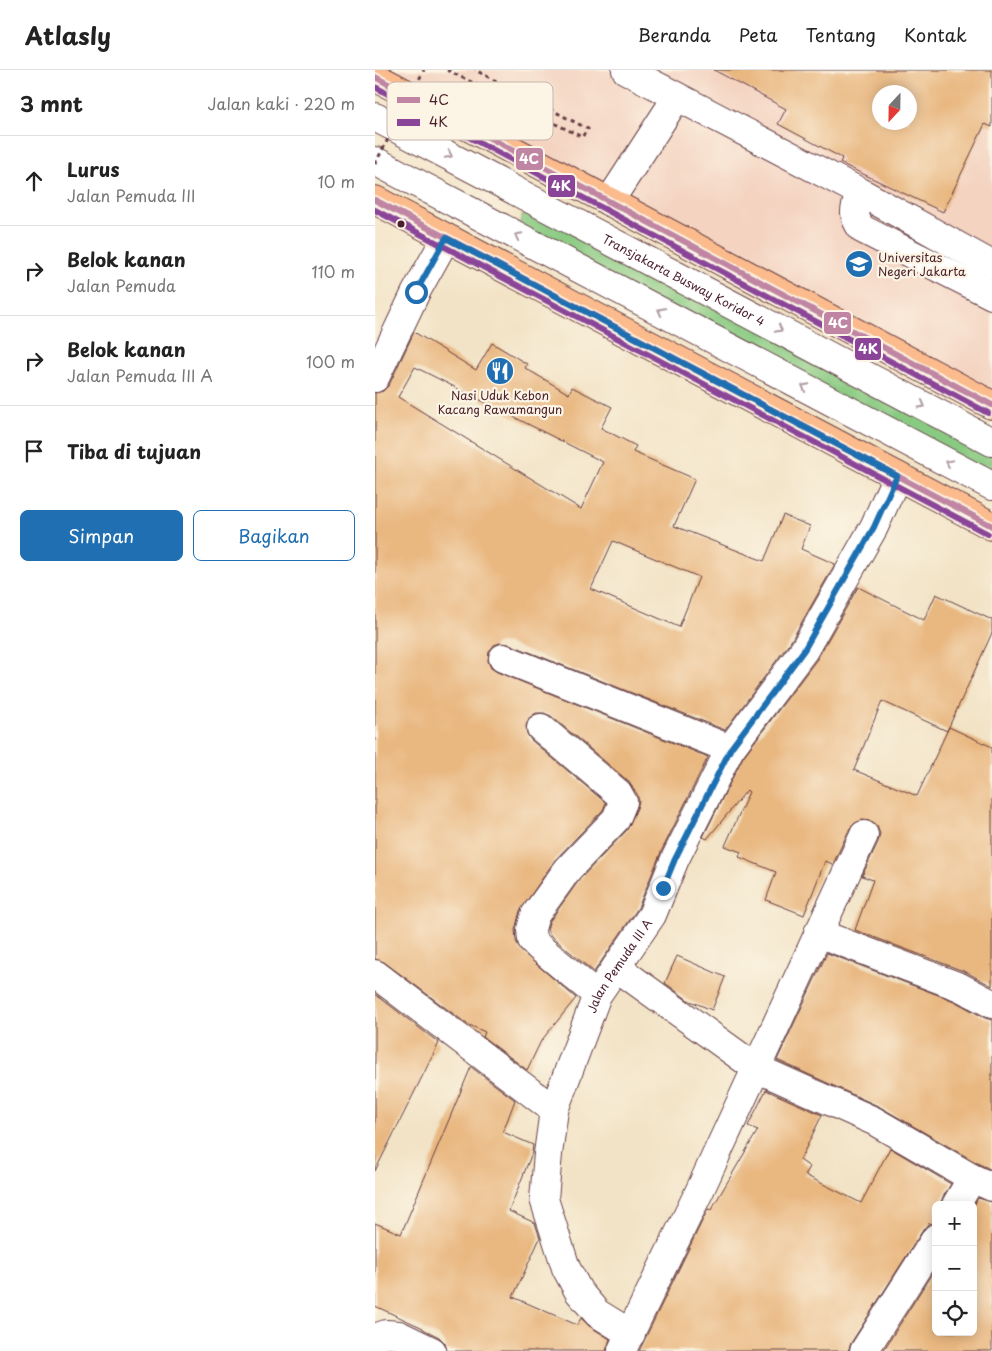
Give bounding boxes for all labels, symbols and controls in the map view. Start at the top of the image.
text: Atlasly [25,17,111,53]
text: Beranda [638,21,711,48]
text: Peta [739,21,777,48]
text: Tentang [805,21,876,48]
text: Kontak [904,21,967,48]
legend [387,82,553,140]
north arrow [872,85,917,130]
text: 3 mnt [20,87,83,119]
text: 4C [429,89,449,110]
text: Jalan kaki · 220 m [208,91,355,115]
text: 4K [429,111,448,132]
line badge: 4C [515,147,544,171]
text: 4C [519,148,539,169]
one-way arrow [444,149,453,159]
text: Lurus [67,155,120,183]
icon: ahead [20,167,48,195]
text: 10 m [318,169,355,193]
line badge: 4K [547,174,576,198]
text: 4K [551,175,571,196]
text: Jalan Pemuda III [67,183,196,207]
unlabelled marker [396,219,406,229]
street label: Transjakarta Busway Koridor 4 [599,229,768,330]
one-way arrow [514,232,523,242]
text: Belok kanan [67,245,186,273]
place label: Universitas Negeri Jakarta [878,248,966,280]
school or university icon: Universitas Negeri Jakarta [844,249,874,279]
icon: right [20,257,48,285]
text: 110 m [312,259,355,283]
text: Jalan Pemuda [67,273,176,297]
route start [405,281,428,304]
one-way arrow [658,307,667,317]
line badge: 4C [823,311,852,335]
text: 4C [828,312,848,333]
one-way arrow [773,323,782,333]
text: Belok kanan [67,335,186,363]
line badge: 4K [854,337,882,361]
text: 4K [858,338,878,359]
icon: right [20,347,48,375]
text: 100 m [306,349,355,373]
restaurant icon: Nasi Uduk Kebon Kacang Rawamangun [485,356,515,386]
text: Jalan Pemuda III A [67,363,213,387]
one-way arrow [801,383,810,393]
place label: Nasi Uduk Kebon Kacang Rawamangun [438,386,562,418]
one-way arrow [917,399,926,409]
icon: arrive [20,437,48,465]
text: Tiba di tujuan [67,437,201,465]
one-way arrow [945,459,954,469]
button: Simpan [20,510,183,561]
button: Bagikan [193,510,355,561]
route end [652,877,675,900]
street label: Jalan Pemuda III A [582,915,656,1015]
map controls [932,1201,977,1336]
button: + [932,1201,977,1246]
button: − [932,1246,977,1291]
button: locate [932,1291,977,1336]

